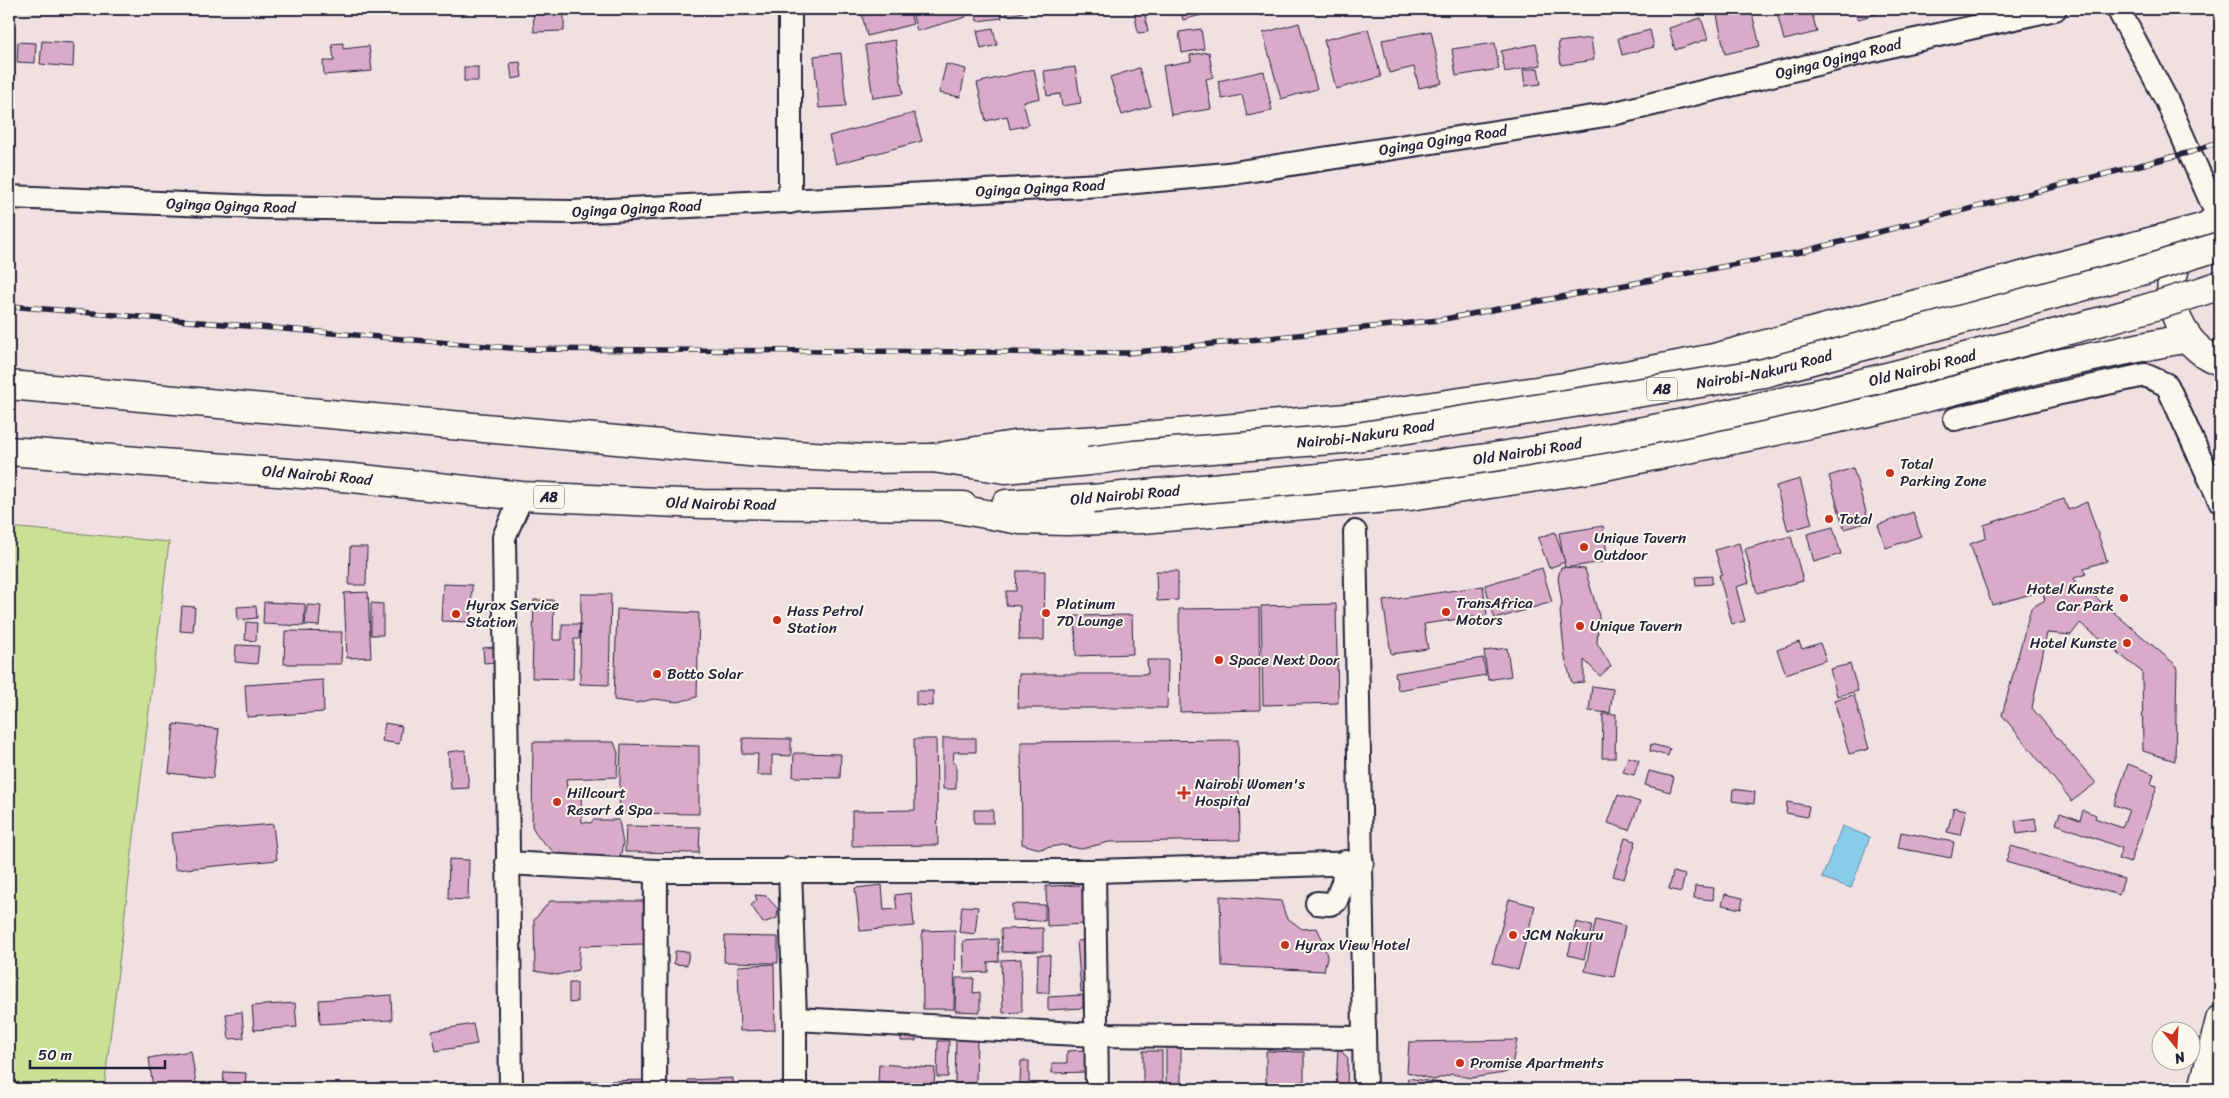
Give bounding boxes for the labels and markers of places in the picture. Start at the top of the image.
place label: Total Parking Zone [1900,451,1987,494]
marker: Total Parking Zone [1884,467,1896,479]
place label: Total [1839,506,1873,532]
marker: Total [1823,513,1835,525]
place label: Unique Tavern Outdoor [1594,525,1686,568]
marker: Unique Tavern Outdoor [1578,541,1590,553]
place label: Hotel Kunste Car Park [2027,576,2114,619]
place label: TransAfrica Motors [1456,590,1533,633]
place label: Platinum 7D Lounge [1056,591,1123,634]
place label: Hyrax Service Station [466,592,560,635]
marker: Hotel Kunste Car Park [2118,592,2130,604]
place label: Hass Petrol Station [787,598,864,641]
marker: TransAfrica Motors [1440,606,1452,618]
marker: Platinum 7D Lounge [1040,607,1052,619]
marker: Hyrax Service Station [450,608,462,620]
place label: Unique Tavern [1590,613,1682,639]
marker: Hass Petrol Station [771,614,783,626]
marker: Unique Tavern [1574,620,1586,632]
place label: Hotel Kunste [2030,630,2117,656]
marker: Hotel Kunste [2121,637,2133,649]
place label: Space Next Door [1229,647,1340,673]
marker: Space Next Door [1213,654,1225,666]
place label: Botto Solar [667,661,744,687]
marker: Botto Solar [651,668,663,680]
place label: Nairobi Women's Hospital [1195,771,1305,814]
place label: Hillcourt Resort & Spa [567,780,653,823]
marker: Nairobi Women's Hospital [1177,786,1191,800]
marker: Hillcourt Resort & Spa [551,796,563,808]
place label: JCM Nakuru [1522,922,1604,948]
marker: JCM Nakuru [1507,929,1519,941]
place label: Hyrax View Hotel [1295,932,1411,958]
marker: Hyrax View Hotel [1279,939,1291,951]
place label: Promise Apartments [1470,1050,1604,1076]
marker: Promise Apartments [1454,1057,1466,1069]

